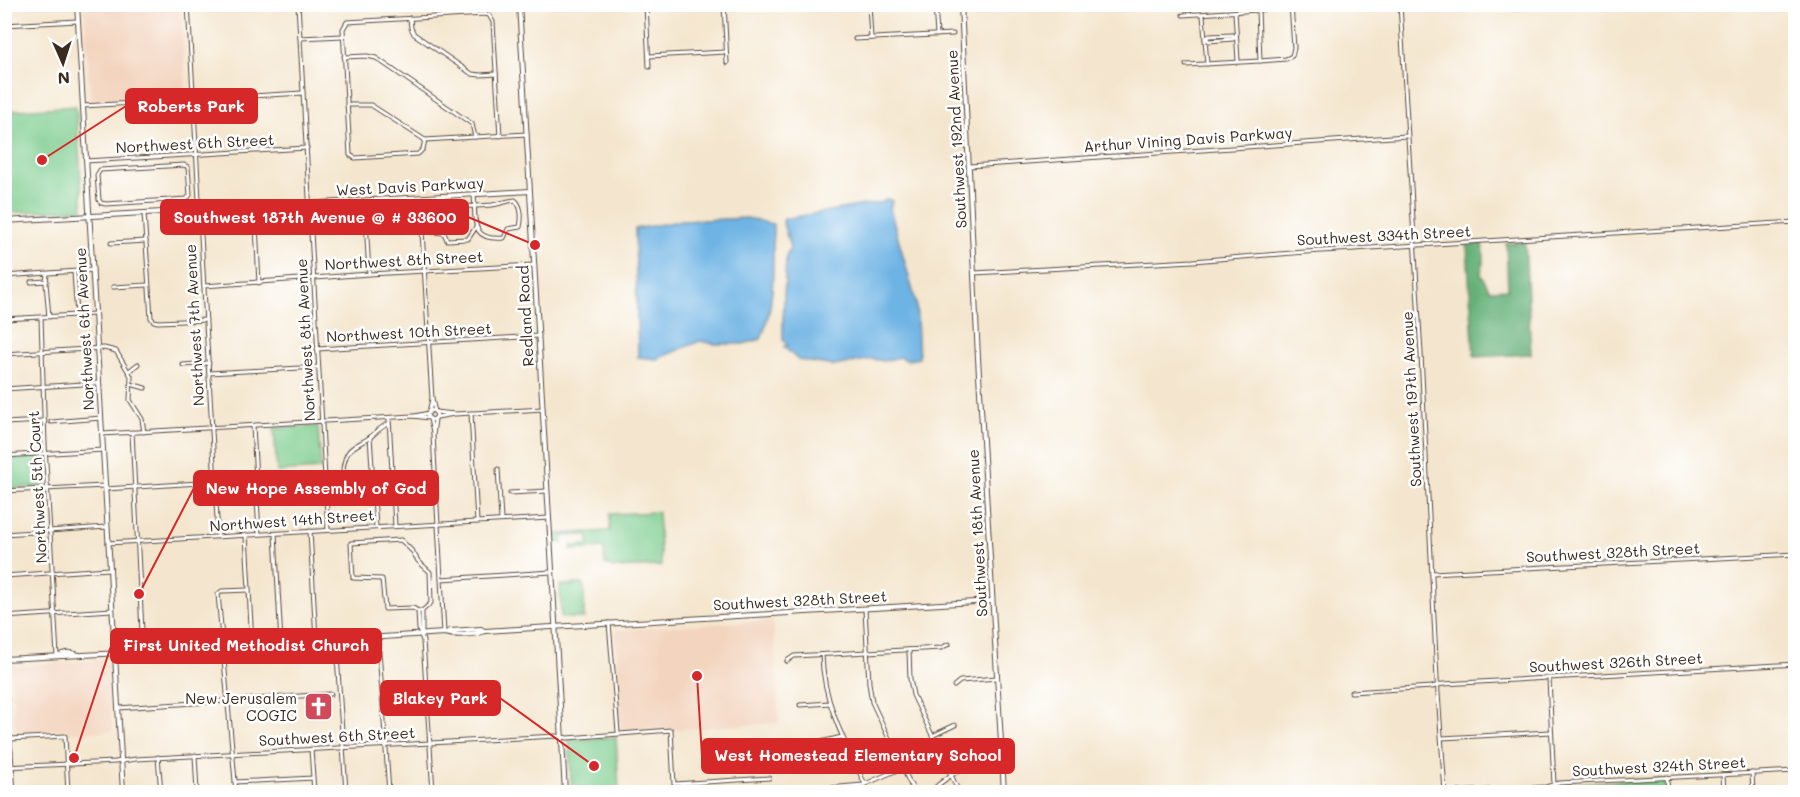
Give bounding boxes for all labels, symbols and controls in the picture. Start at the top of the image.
north arrow [33,33,93,93]
street label: Southwest 192nd Avenue [941,49,971,229]
text: N [57,68,70,89]
callout: Roberts Park [126,89,257,123]
text: Roberts Park [137,95,245,116]
street label: Arthur Vining Davis Parkway [1083,122,1293,156]
street label: Northwest 6th Street [115,129,275,157]
street label: West Davis Parkway [335,172,485,200]
callout: Southwest 187th Avenue @ # 33600 [161,200,468,234]
text: Southwest 187th Avenue @ # 33600 [174,206,457,227]
street label: Southwest 334th Street [1296,220,1472,250]
street label: Northwest 7th Avenue [180,243,208,407]
street label: Northwest 8th Street [324,246,484,274]
street label: Northwest 6th Avenue [70,247,98,411]
street label: Northwest 8th Avenue [291,258,319,422]
street label: Redland Road [512,265,538,367]
street label: Southwest 197th Avenue [1396,311,1426,487]
street label: Northwest 10th Street [326,318,492,346]
street label: Northwest 5th Court [23,410,51,564]
street label: Southwest 18th Avenue [963,449,991,617]
callout: New Hope Assembly of God [194,471,438,505]
text: New Hope Assembly of God [206,477,426,498]
street label: Northwest 14th Street [209,504,375,536]
street label: Southwest 328th Street [1526,537,1700,567]
street label: Southwest 328th Street [713,585,887,615]
callout: First United Methodist Church [111,629,381,663]
text: First United Methodist Church [123,634,369,655]
street label: Southwest 326th Street [1529,647,1703,677]
callout: Blakey Park [381,681,500,715]
text: Blakey Park [392,687,488,708]
place label: New Jerusalem COGIC [185,688,297,725]
church icon: New Jerusalem COGIC [302,691,334,723]
street label: Southwest 6th Street [258,722,416,750]
callout: West Homestead Elementary School [702,739,1014,773]
text: West Homestead Elementary School [714,744,1002,765]
street label: Southwest 324th Street [1572,751,1746,781]

